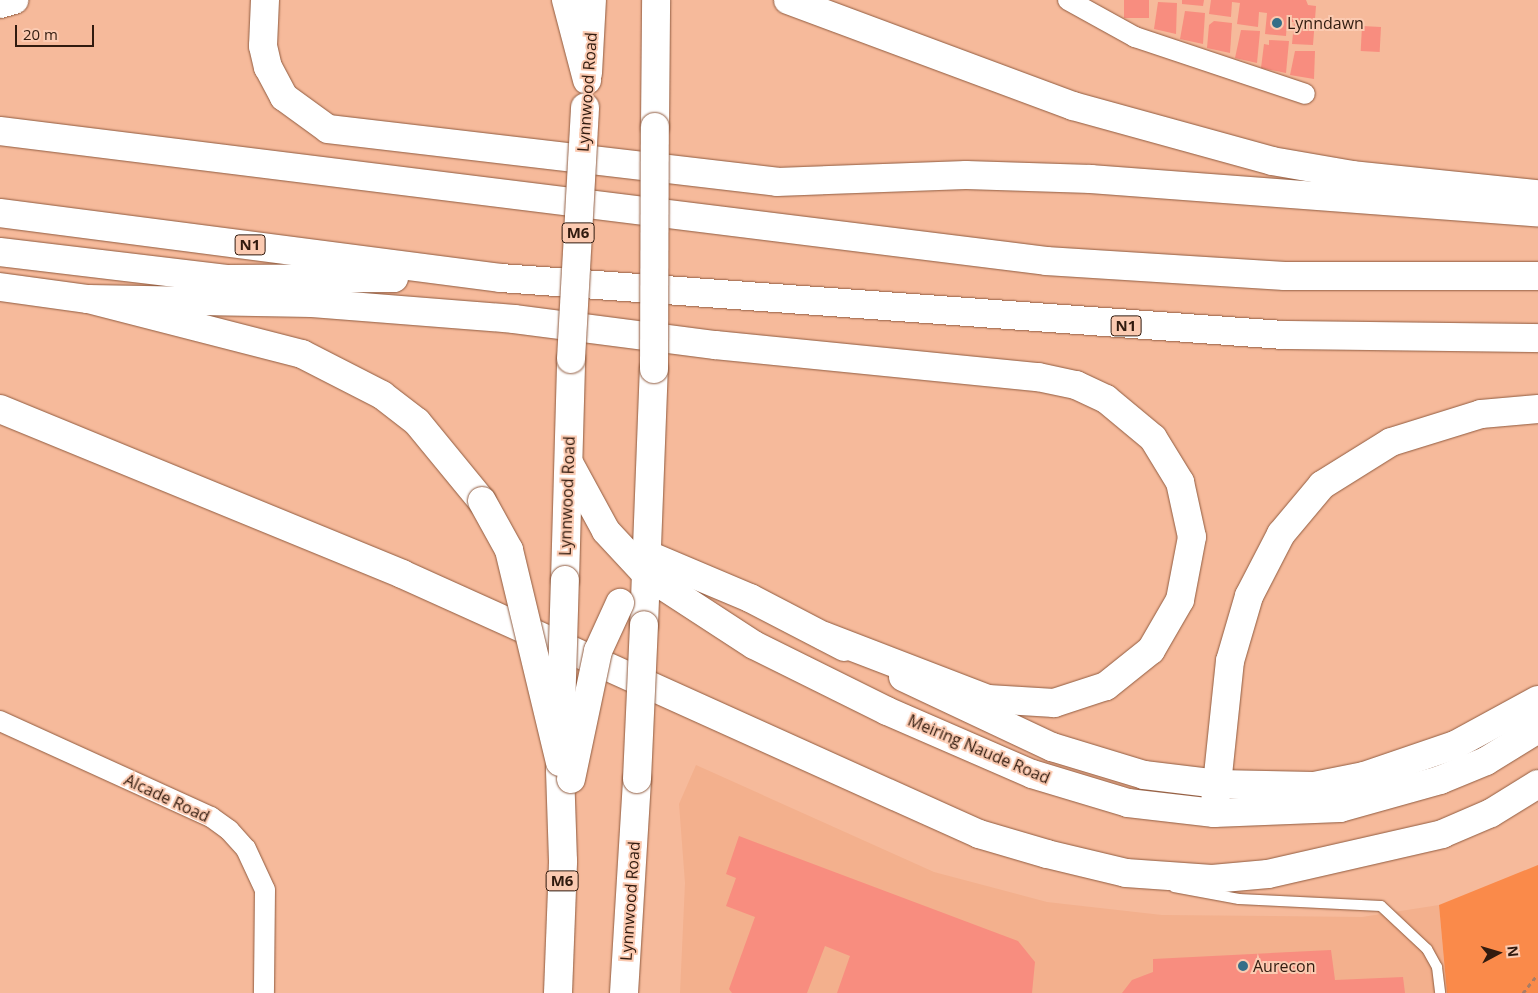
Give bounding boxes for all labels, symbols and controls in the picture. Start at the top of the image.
place label: Lynndawn [1287,13,1364,33]
scale bar [18,15,96,47]
marker: Lynndawn [1271,17,1283,29]
text: 20 m [23,24,58,44]
street label: Lynnwood Road [573,32,601,152]
road number: M6 [560,220,596,246]
road number: N1 [234,232,266,258]
road number: N1 [1110,314,1142,338]
street label: Lynnwood Road [555,436,579,556]
street label: Meiring Naude Road [905,710,1053,788]
street label: Alcade Road [121,770,213,826]
street label: Lynnwood Road [616,841,644,961]
road number: M6 [544,868,580,894]
north arrow [1473,928,1523,978]
text: N [1503,945,1523,958]
place label: Aurecon [1253,956,1316,976]
marker: Aurecon [1237,960,1249,972]

